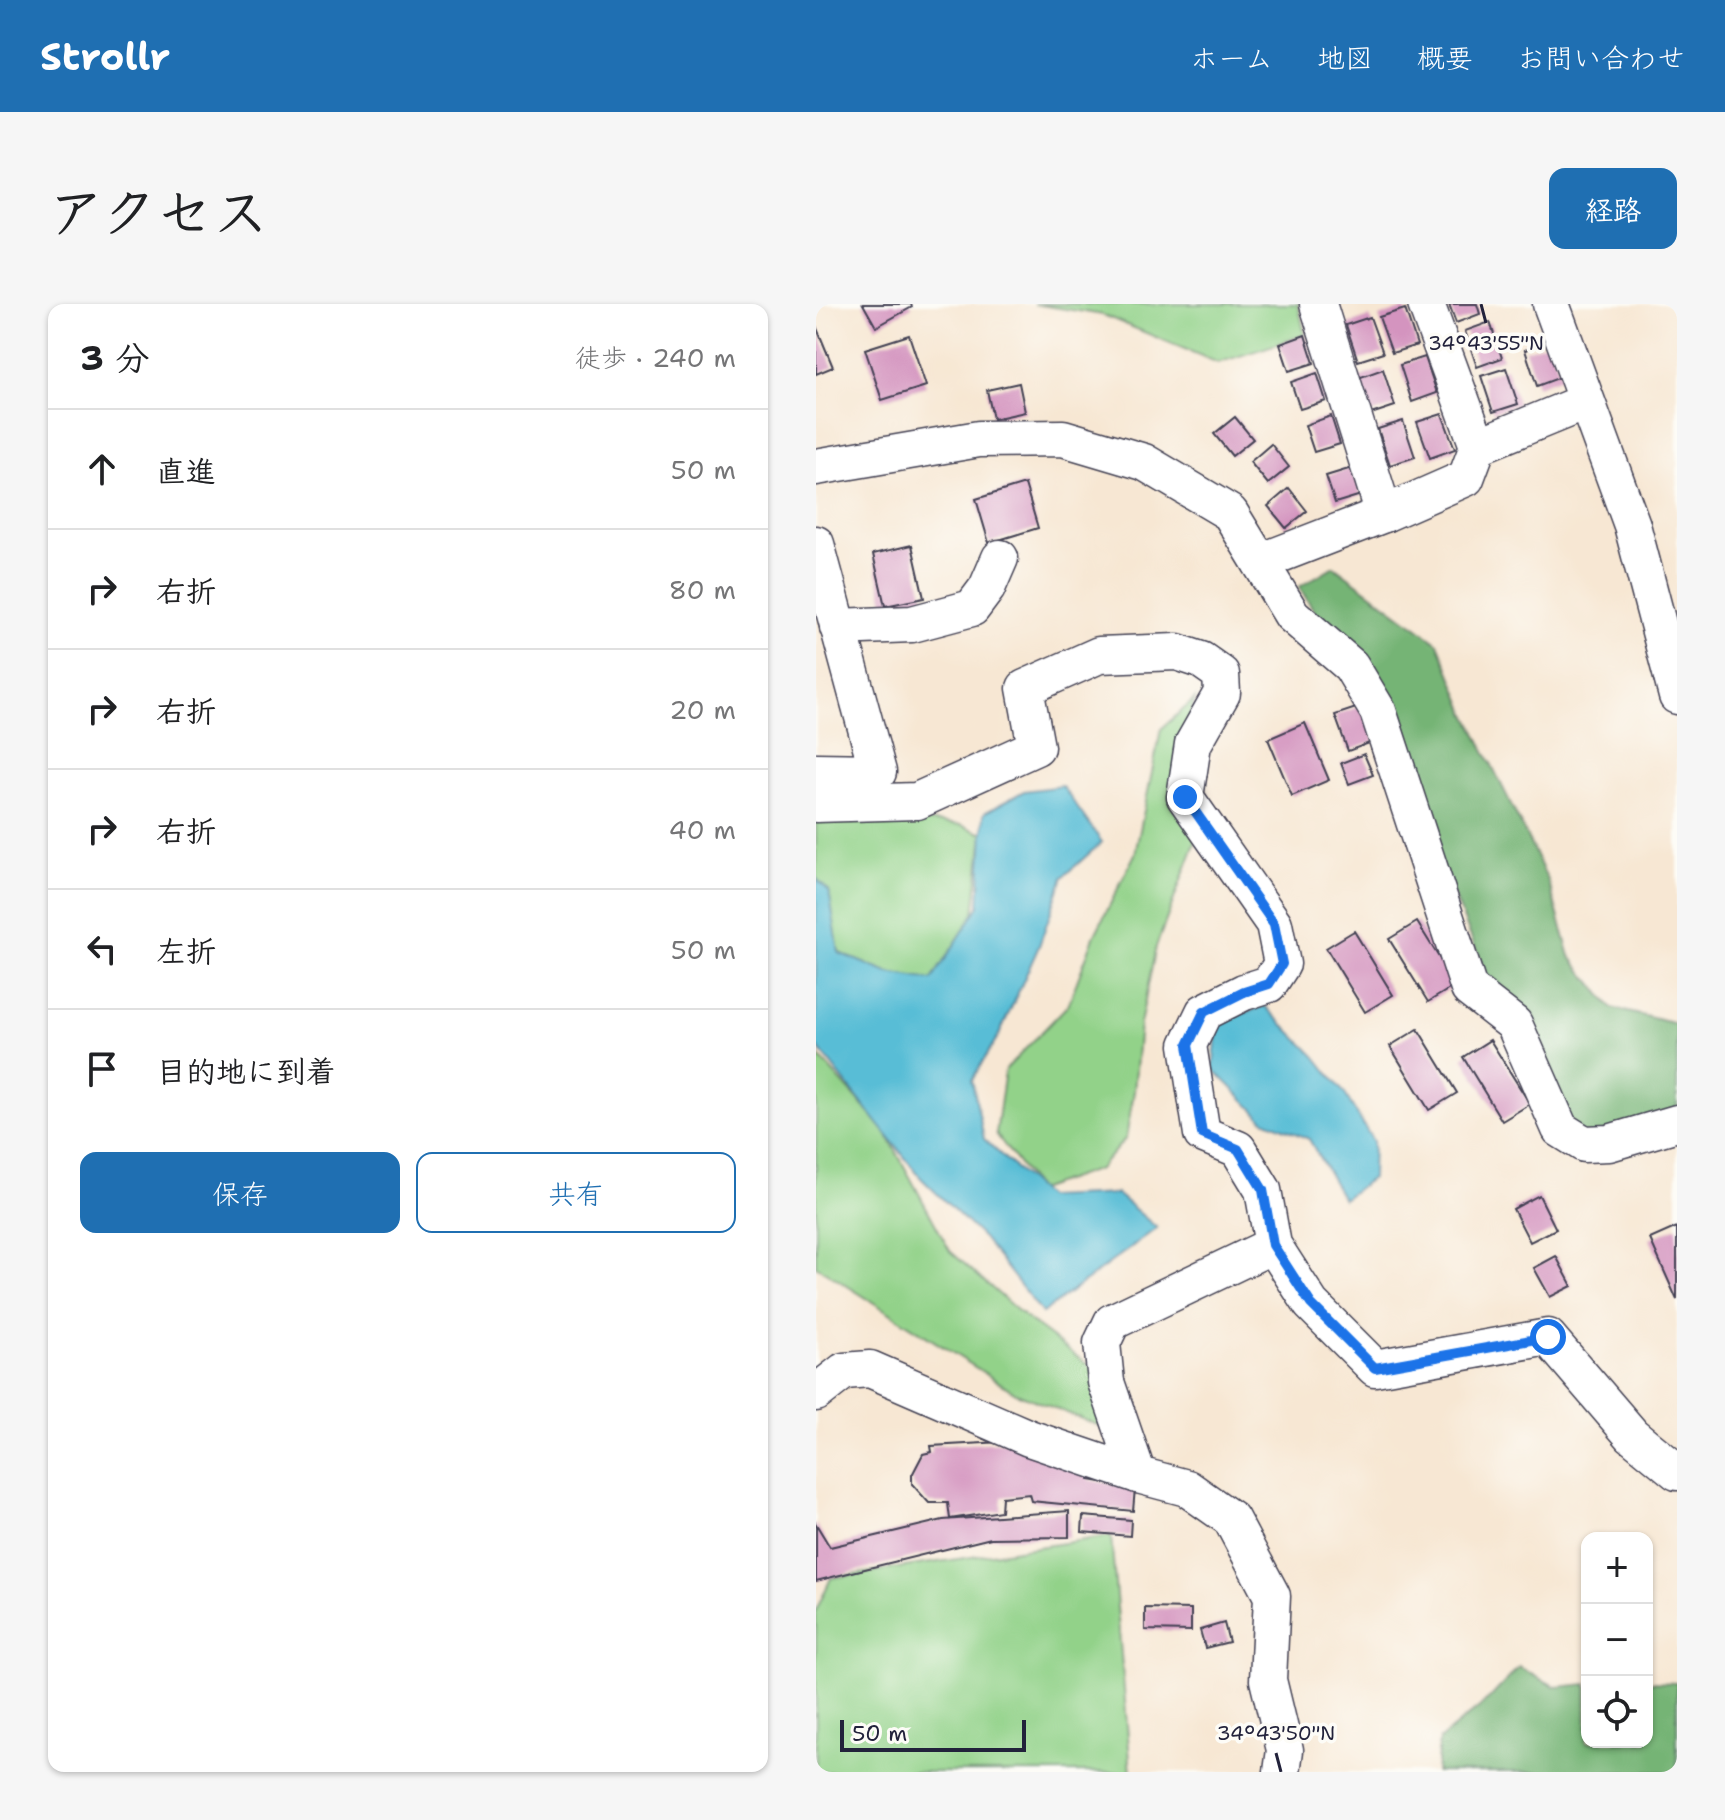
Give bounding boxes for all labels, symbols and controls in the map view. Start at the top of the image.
text: Strollr [40,31,170,82]
text: ホーム [1190,39,1273,77]
text: 地図 [1317,39,1373,77]
text: 概要 [1417,39,1473,77]
text: お問い合わせ [1517,39,1685,77]
button: 経路 [1549,168,1677,249]
text: アクセス [48,175,269,250]
text: 34°43'55"N [1428,330,1544,356]
text: 3 分 [80,335,150,381]
text: 徒歩 · 240 m [575,340,736,375]
icon: ahead [80,447,124,491]
text: 直進 [156,451,216,492]
text: 50 m [671,452,736,487]
icon: right [80,567,124,611]
text: 右折 [156,571,216,612]
text: 80 m [669,572,736,607]
icon: right [80,687,124,731]
text: 右折 [156,691,216,732]
text: 20 m [669,692,736,727]
route end [1167,779,1203,815]
icon: right [80,807,124,851]
text: 右折 [156,811,216,852]
text: 40 m [669,812,736,847]
icon: left [80,927,124,971]
text: 左折 [156,931,216,972]
text: 50 m [671,932,736,967]
icon: arrive [80,1047,124,1091]
text: 目的地に到着 [156,1051,336,1092]
button: 保存 [80,1152,400,1233]
button: 共有 [416,1152,736,1233]
route start [1530,1319,1566,1355]
map controls [1581,1532,1653,1748]
button: + [1581,1532,1653,1604]
button: − [1581,1604,1653,1676]
button: locate [1581,1676,1653,1748]
scale bar [840,1716,1026,1752]
text: 50 m [852,1719,907,1748]
text: 34°43'50"N [1217,1720,1335,1746]

